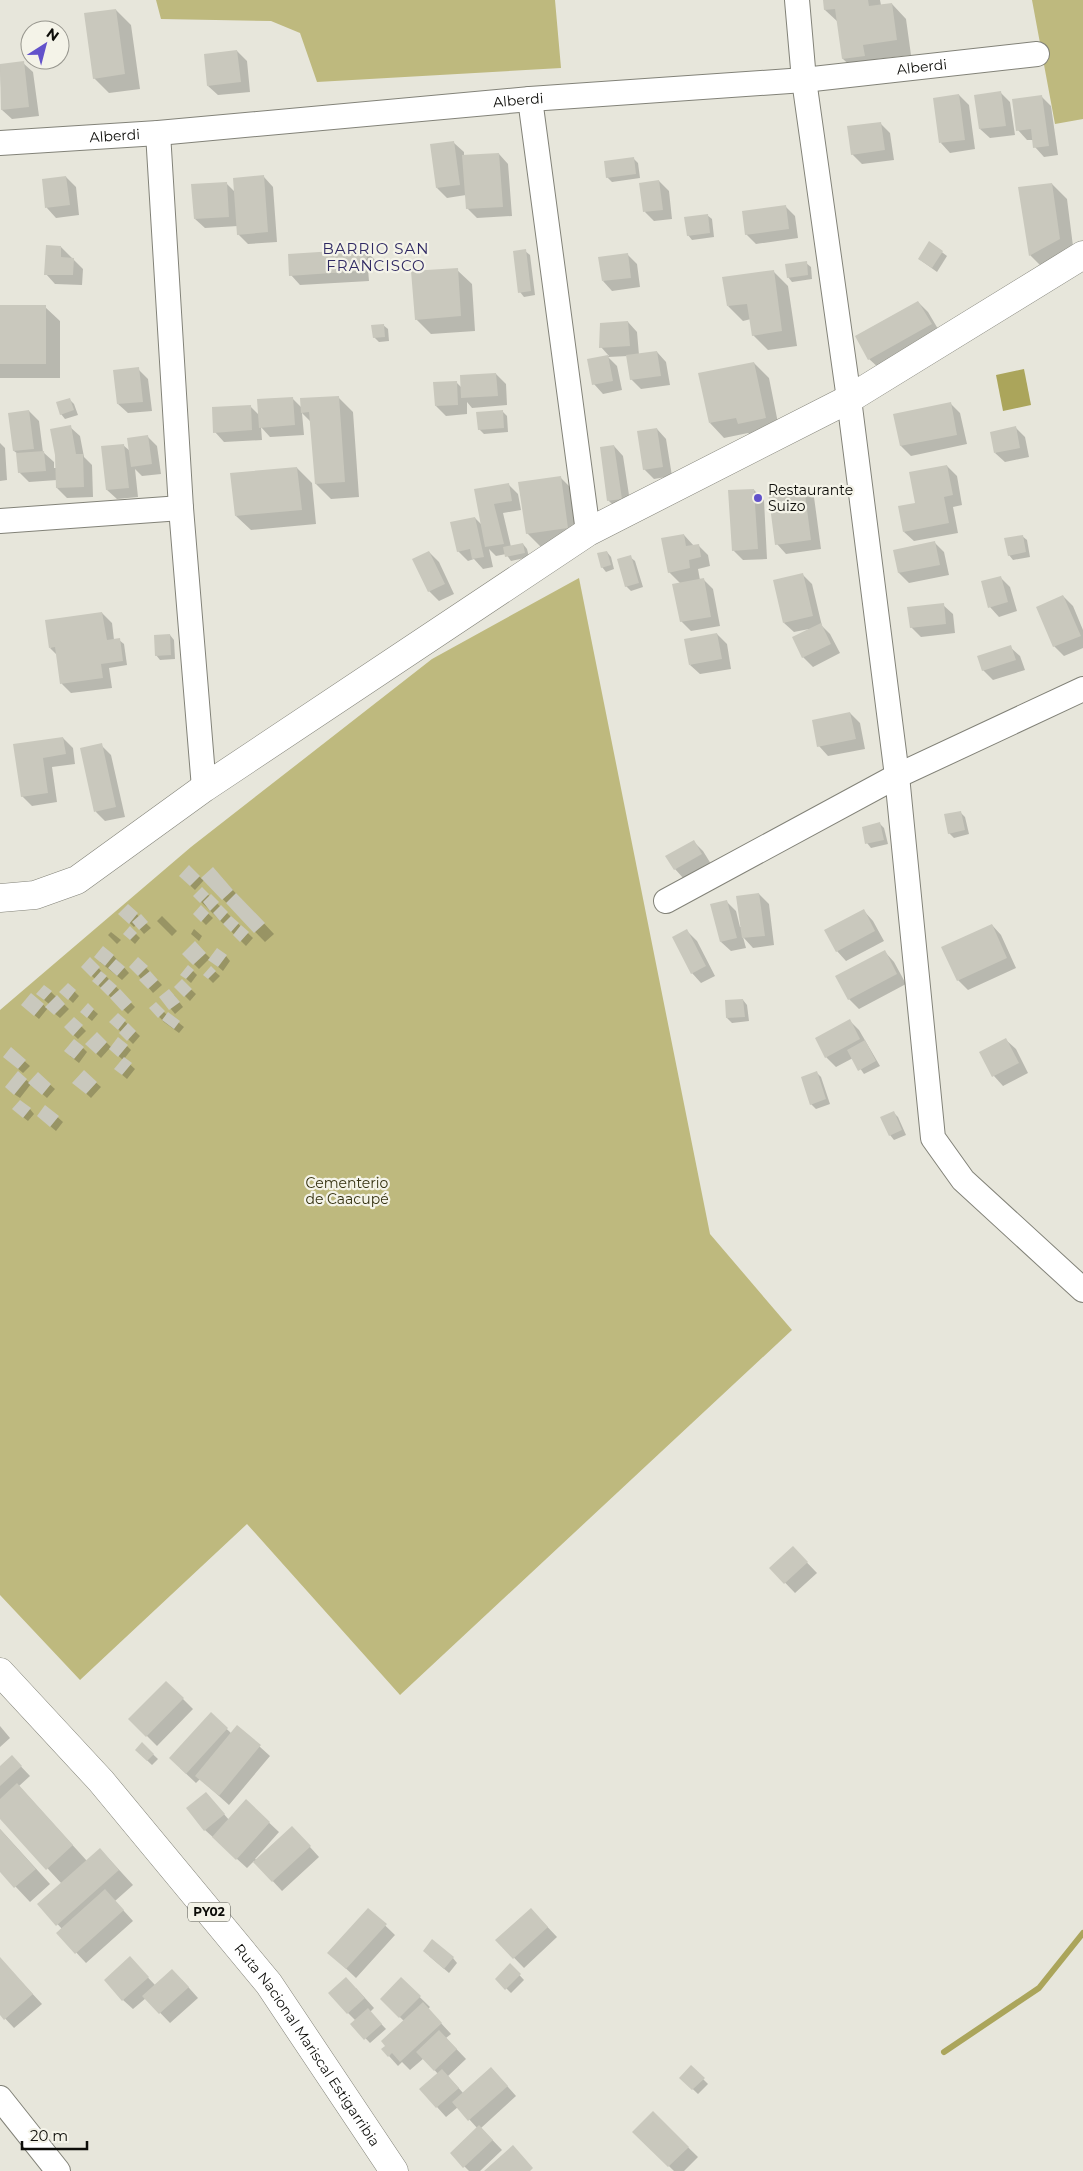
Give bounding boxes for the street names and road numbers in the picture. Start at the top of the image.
street label: Alberdi [896,55,948,79]
street label: Alberdi [492,89,544,111]
street label: Alberdi [89,125,141,146]
road number: PY02 [188,1902,230,1921]
street label: Ruta Nacional Mariscal Estigarribia [230,1940,384,2150]

